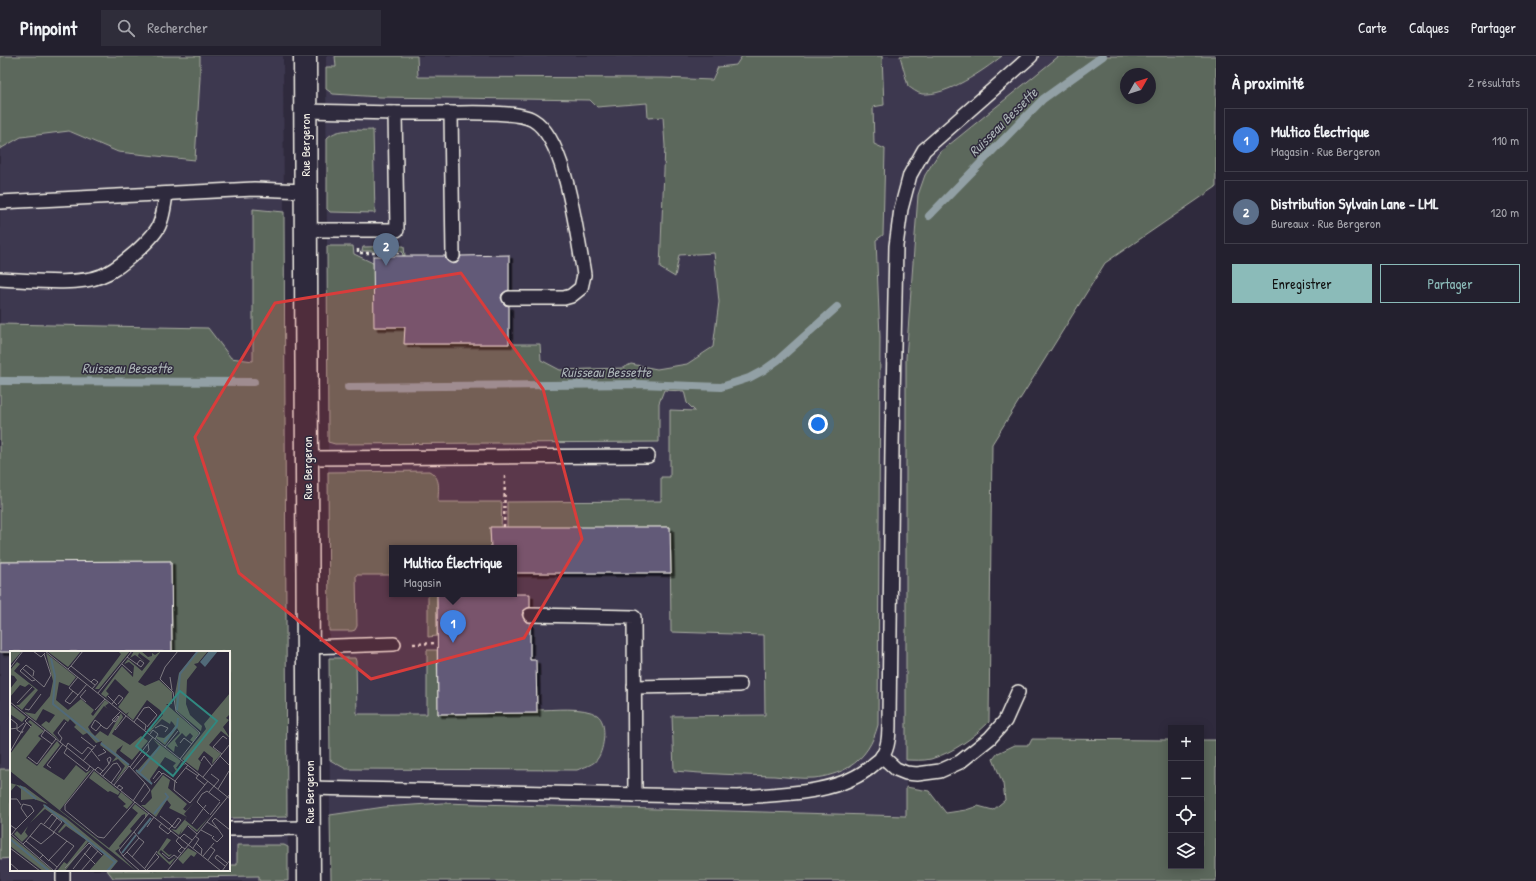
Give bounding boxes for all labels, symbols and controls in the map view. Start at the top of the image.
search box [101,10,381,46]
text: Pinpoint [20,15,77,41]
icon: search [115,17,137,39]
text: Rechercher [147,17,208,38]
text: Carte [1358,18,1387,37]
text: Calques [1409,18,1449,37]
text: Partager [1471,18,1516,37]
north arrow [1120,68,1156,104]
text: À proximité [1232,71,1304,94]
text: 2 résultats [1468,73,1520,91]
water label: Ruisseau Bessette [964,82,1042,160]
street label: Rue Bergeron [296,113,314,177]
text: Multico Électrique [1271,121,1369,142]
text: 1 [1244,131,1248,149]
text: 110 m [1492,131,1519,149]
text: Magasin · Rue Bergeron [1271,142,1380,160]
text: Distribution Sylvain Lane - LML [1271,193,1438,214]
text: 2 [1243,203,1249,221]
text: 120 m [1491,203,1519,221]
text: Bureaux · Rue Bergeron [1271,214,1381,232]
pin: 2 [373,233,399,266]
button: Enregistrer [1232,264,1372,303]
button: Partager [1380,264,1520,303]
water label: Ruisseau Bessette [82,358,173,377]
water label: Ruisseau Bessette [561,362,652,381]
your location [808,414,828,434]
street label: Rue Bergeron [298,436,316,500]
popup [389,545,517,597]
text: Multico Électrique [404,552,502,573]
text: Magasin [404,573,441,591]
pin: 1 [440,610,466,643]
inset map [10,651,230,871]
map controls [1168,725,1204,869]
button: + [1168,725,1204,761]
street label: Rue Bergeron [300,760,318,824]
button: − [1168,761,1204,797]
button: locate [1168,797,1204,833]
button: layers [1168,833,1204,869]

